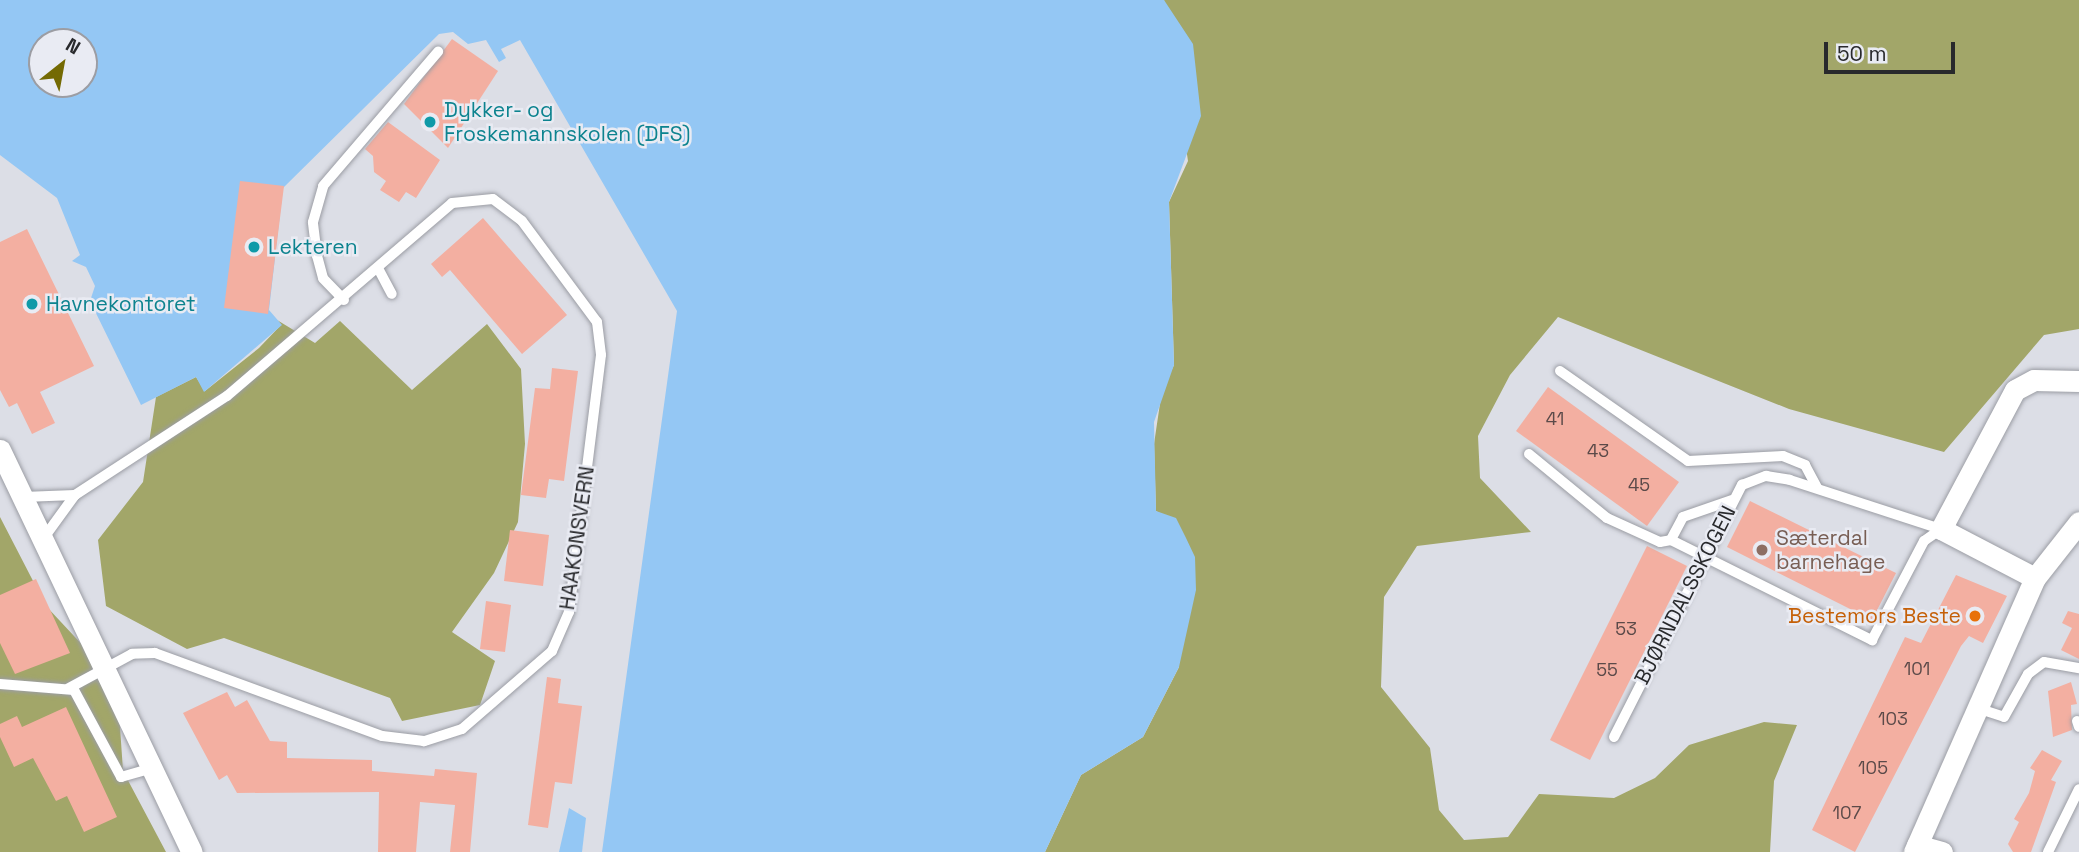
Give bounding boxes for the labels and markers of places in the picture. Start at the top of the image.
place label: Dykker- og Froskemannskolen (DFS) [444,97,691,147]
marker: Dykker- og Froskemannskolen (DFS) [422,114,438,130]
place label: Lekteren [268,234,358,260]
marker: Lekteren [246,239,262,255]
place label: Havnekontoret [46,291,196,317]
marker: Havnekontoret [24,296,40,312]
place label: Sæterdal barnehage [1776,525,1885,575]
marker: Sæterdal barnehage [1754,542,1770,558]
place label: Bestemors Beste [1788,603,1961,629]
marker: Bestemors Beste [1967,608,1983,624]

